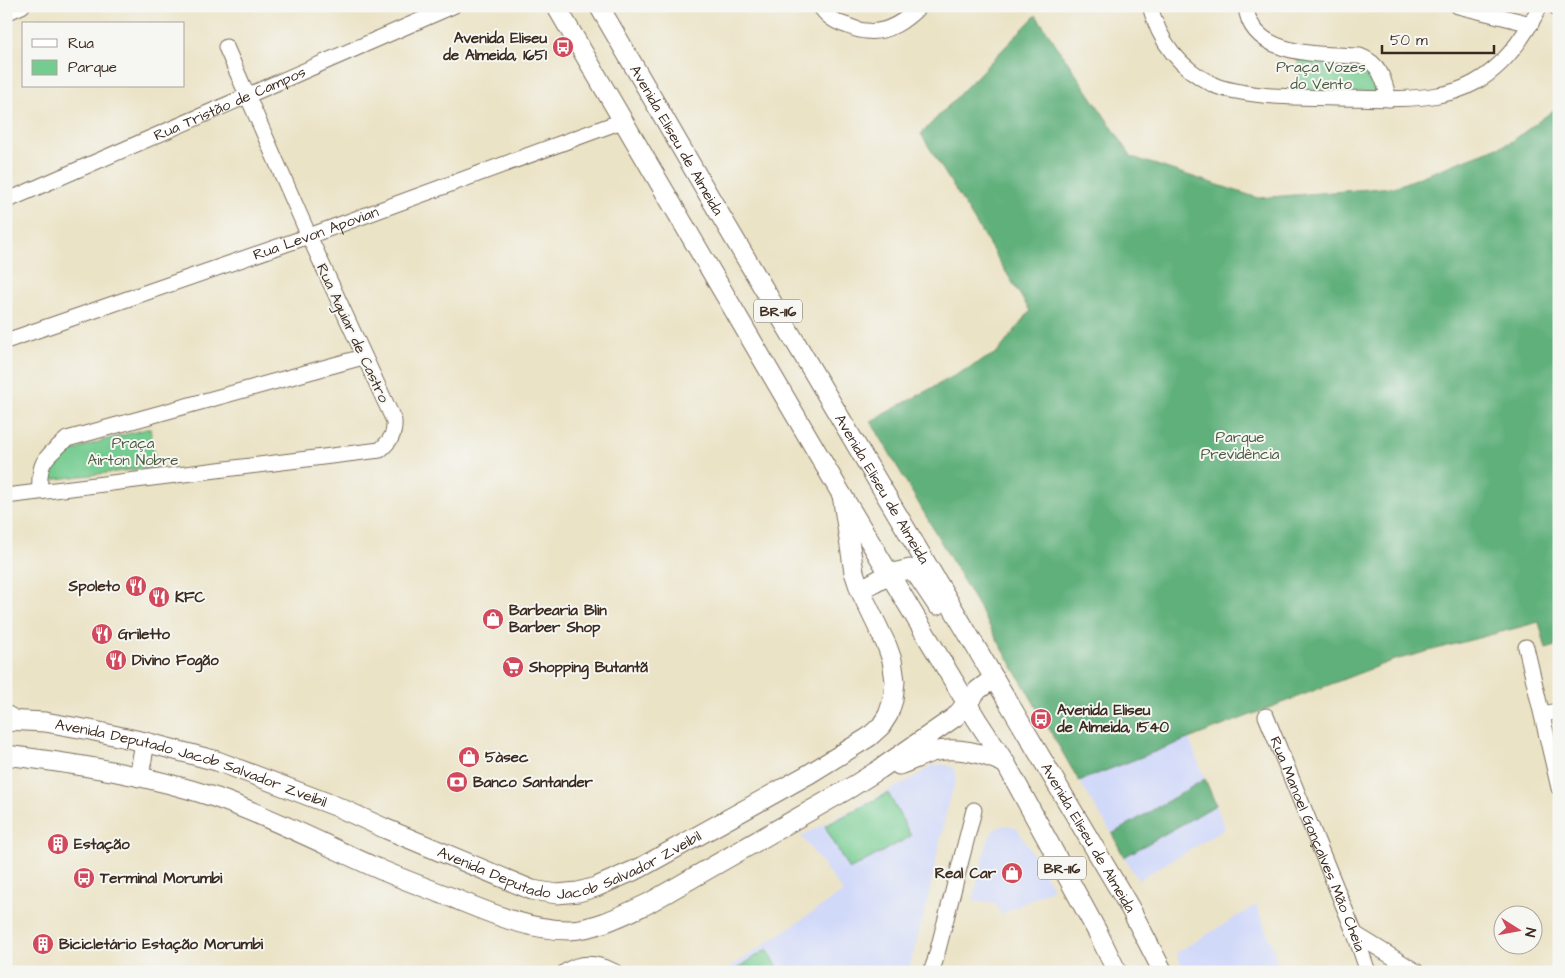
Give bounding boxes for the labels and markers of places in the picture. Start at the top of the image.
place label: Avenida Eliseu de Almeida, 1651 [442,28,547,66]
bus stop icon: Avenida Eliseu de Almeida, 1651 [551,35,575,59]
restaurant icon: Spoleto [124,574,148,598]
place label: Spoleto [68,576,121,597]
restaurant icon: KFC [147,585,171,609]
place label: KFC [175,587,205,608]
place label: Barbearia Blin Barber Shop [509,600,607,638]
shop icon: Barbearia Blin Barber Shop [481,607,505,631]
restaurant icon: Griletto [90,622,114,646]
place label: Griletto [118,624,171,645]
restaurant icon: Divino Fogão [104,648,128,672]
place label: Divino Fogão [132,650,219,673]
supermarket icon: Shopping Butantã [501,655,525,679]
place label: Shopping Butantã [528,657,648,680]
place label: Avenida Eliseu de Almeida, 1540 [1056,700,1170,738]
bus stop icon: Avenida Eliseu de Almeida, 1540 [1029,707,1053,731]
shop icon: 5àsec [457,745,481,769]
place label: 5àsec [485,747,529,768]
bank icon: Banco Santander [445,770,469,794]
place label: Banco Santander [473,772,594,793]
building icon: Estação [46,832,70,856]
place label: Estação [74,834,130,855]
shop icon: Real Car [1000,861,1024,885]
place label: Real Car [935,863,997,884]
bus stop icon: Terminal Morumbi [72,866,96,890]
place label: Terminal Morumbi [99,868,223,889]
building icon: Bicicletário Estação Morumbi [31,932,55,956]
place label: Bicicletário Estação Morumbi [59,934,264,955]

